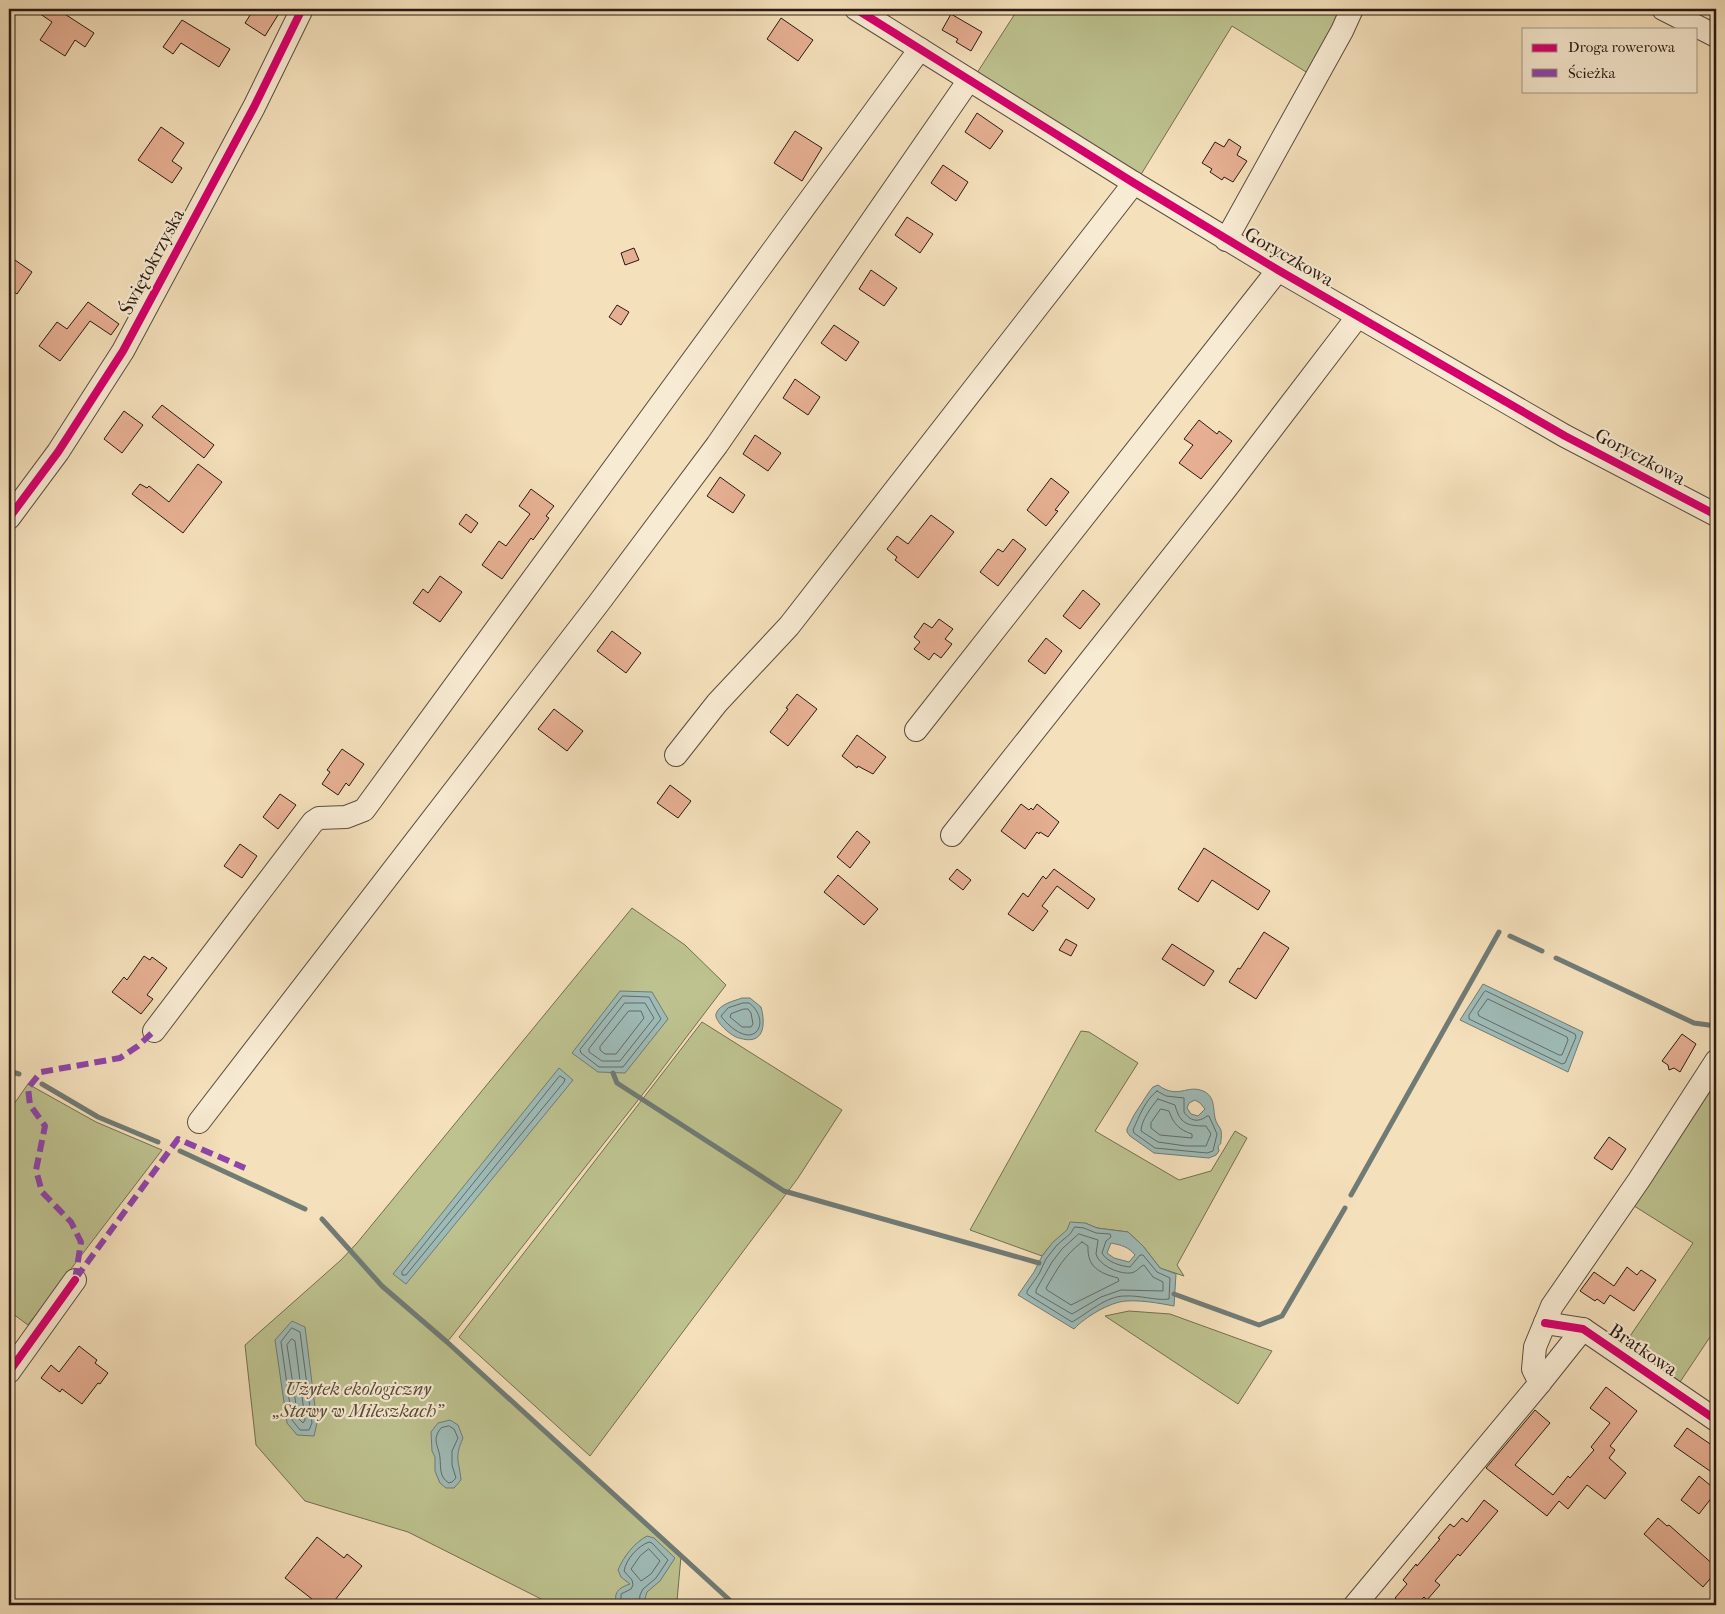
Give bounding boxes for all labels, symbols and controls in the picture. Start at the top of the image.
legend [1522,28,1698,92]
text: Droga rowerowa [1568,38,1676,56]
text: Ścieżka [1568,64,1616,82]
street label: Świętokrzyska [114,205,189,319]
street label: Goryczkowa [1241,223,1338,291]
street label: Goryczkowa [1591,424,1689,490]
street label: Bratkowa [1605,1319,1681,1381]
park label: Użytek ekologiczny „Stawy w Mileszkach” [272,1378,445,1422]

